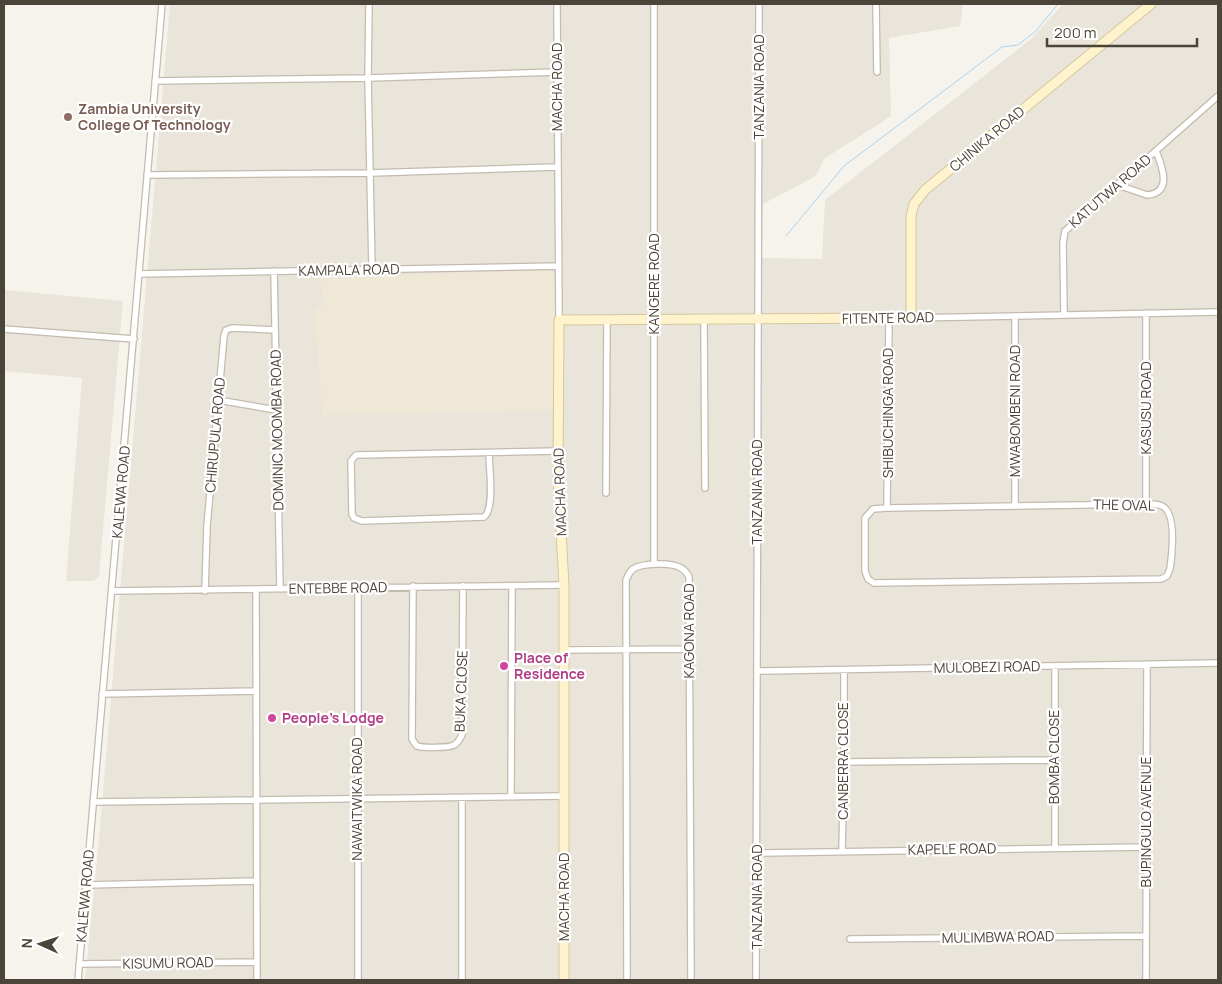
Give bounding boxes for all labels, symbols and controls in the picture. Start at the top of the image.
scale bar [1047,15,1197,47]
text: 200 m [1054,22,1097,43]
street label: TANZANIA ROAD [749,34,768,140]
street label: MACHA ROAD [547,43,566,131]
place label: Zambia University College Of Technology [78,99,231,134]
street label: CHINIKA ROAD [945,102,1028,176]
marker: Zambia University College Of Technology [62,111,74,123]
street label: KATUTWA ROAD [1064,149,1155,232]
street label: KANGERE ROAD [644,233,663,335]
street label: KAMPALA ROAD [298,259,400,280]
street label: FITENTE ROAD [842,307,934,328]
street label: MWABOMBENI ROAD [1005,345,1024,477]
street label: SHIBUCHINGA ROAD [878,348,897,478]
street label: DOMINIC MOOMBA ROAD [266,349,287,511]
street label: KASUSU ROAD [1136,361,1155,455]
street label: CHIRUPULA ROAD [200,377,229,493]
street label: TANZANIA ROAD [747,439,766,545]
street label: KALEWA ROAD [107,445,134,539]
street label: MACHA ROAD [548,447,571,537]
street label: THE OVAL [1093,494,1155,515]
street label: ENTEBBE ROAD [288,577,388,598]
street label: KAGONA ROAD [679,583,698,679]
place label: Place of Residence [514,648,585,683]
street label: BUKA CLOSE [450,650,471,732]
street label: MULOBEZI ROAD [933,656,1041,677]
marker: Place of Residence [498,660,510,672]
street label: CANBERRA CLOSE [833,702,852,820]
place label: People's Lodge [282,708,384,727]
street label: BOMBA CLOSE [1044,710,1063,804]
marker: People's Lodge [266,712,278,724]
street label: NAWAITWIKA ROAD [347,737,366,861]
street label: BUPINGULO AVENUE [1136,757,1155,887]
street label: KAPELE ROAD [908,838,996,859]
street label: TANZANIA ROAD [747,844,766,950]
street label: KALEWA ROAD [71,849,98,943]
street label: MACHA ROAD [554,853,573,941]
north arrow [15,919,65,969]
street label: MULIMBWA ROAD [941,926,1054,947]
text: N [17,938,36,949]
street label: KISUMU ROAD [122,952,214,973]

